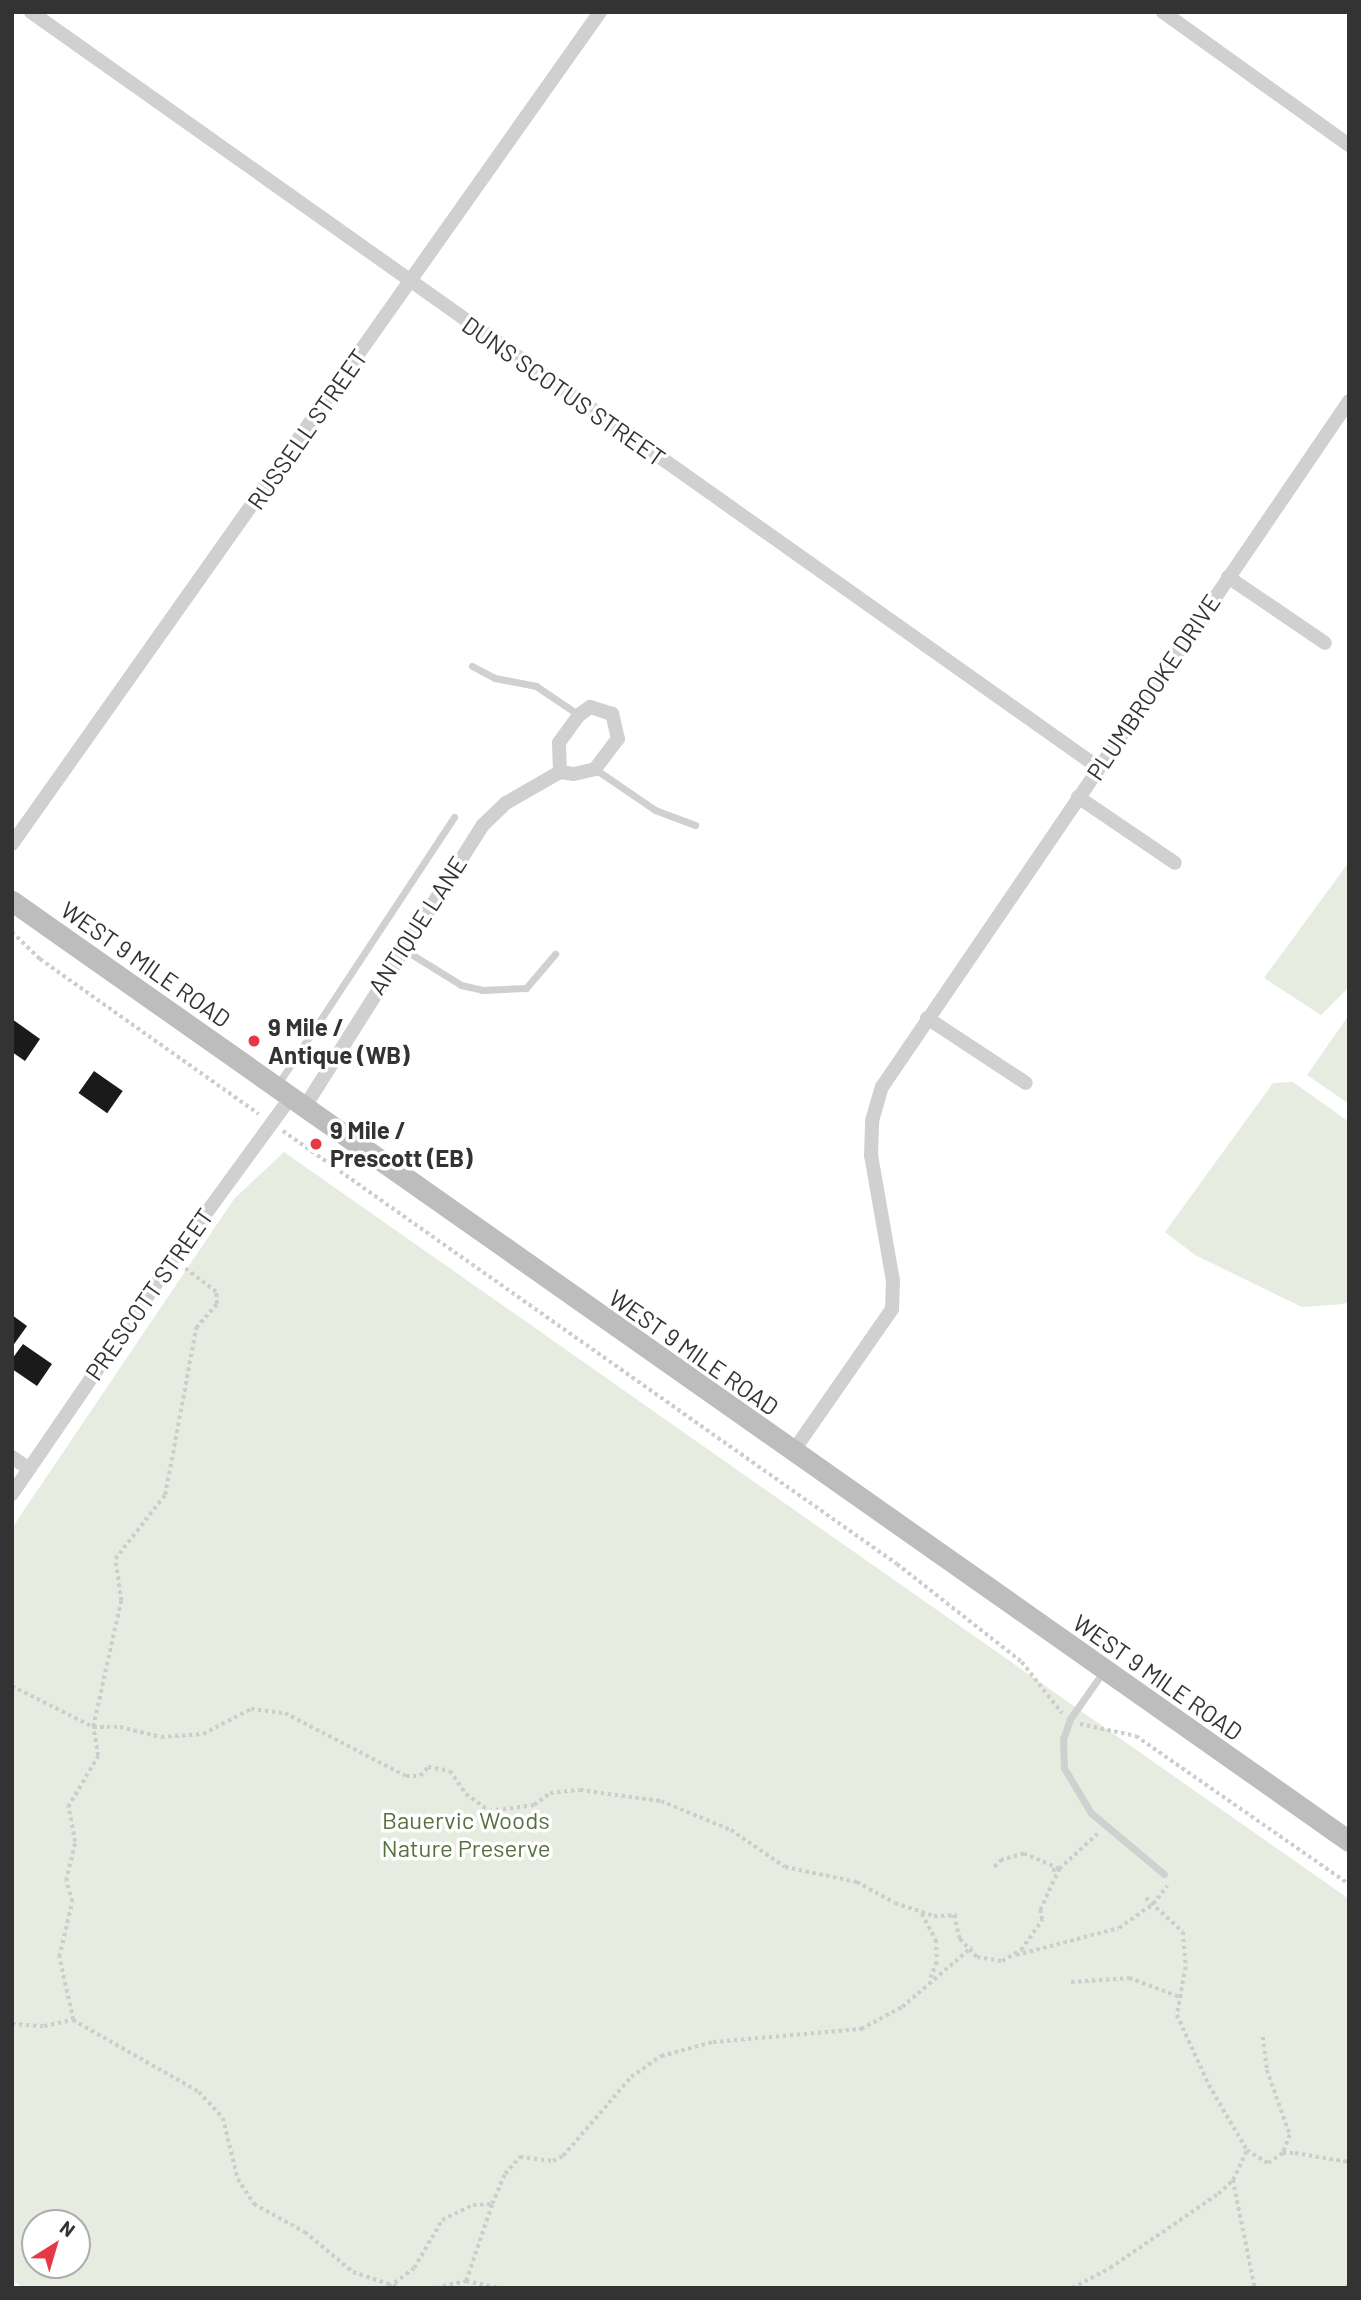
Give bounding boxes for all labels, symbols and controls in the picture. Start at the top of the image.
street label: DUNS SCOTUS STREET [457,310,671,472]
street label: RUSSELL STREET [241,343,373,515]
street label: PLUMBROOKE DRIVE [1080,589,1226,785]
street label: ANTIQUE LANE [362,850,472,1000]
street label: WEST 9 MILE ROAD [56,895,236,1033]
place label: 9 Mile / Antique (WB) [268,1013,410,1069]
marker: 9 Mile / Antique (WB) [246,1033,262,1049]
place label: 9 Mile / Prescott (EB) [330,1116,473,1172]
marker: 9 Mile / Prescott (EB) [308,1136,324,1152]
street label: PRESCOTT STREET [79,1202,219,1386]
street label: WEST 9 MILE ROAD [604,1283,784,1421]
street label: WEST 9 MILE ROAD [1068,1608,1248,1746]
park label: Bauervic Woods Nature Preserve [381,1806,551,1862]
north arrow [21,2209,91,2279]
text: N [56,2215,80,2241]

